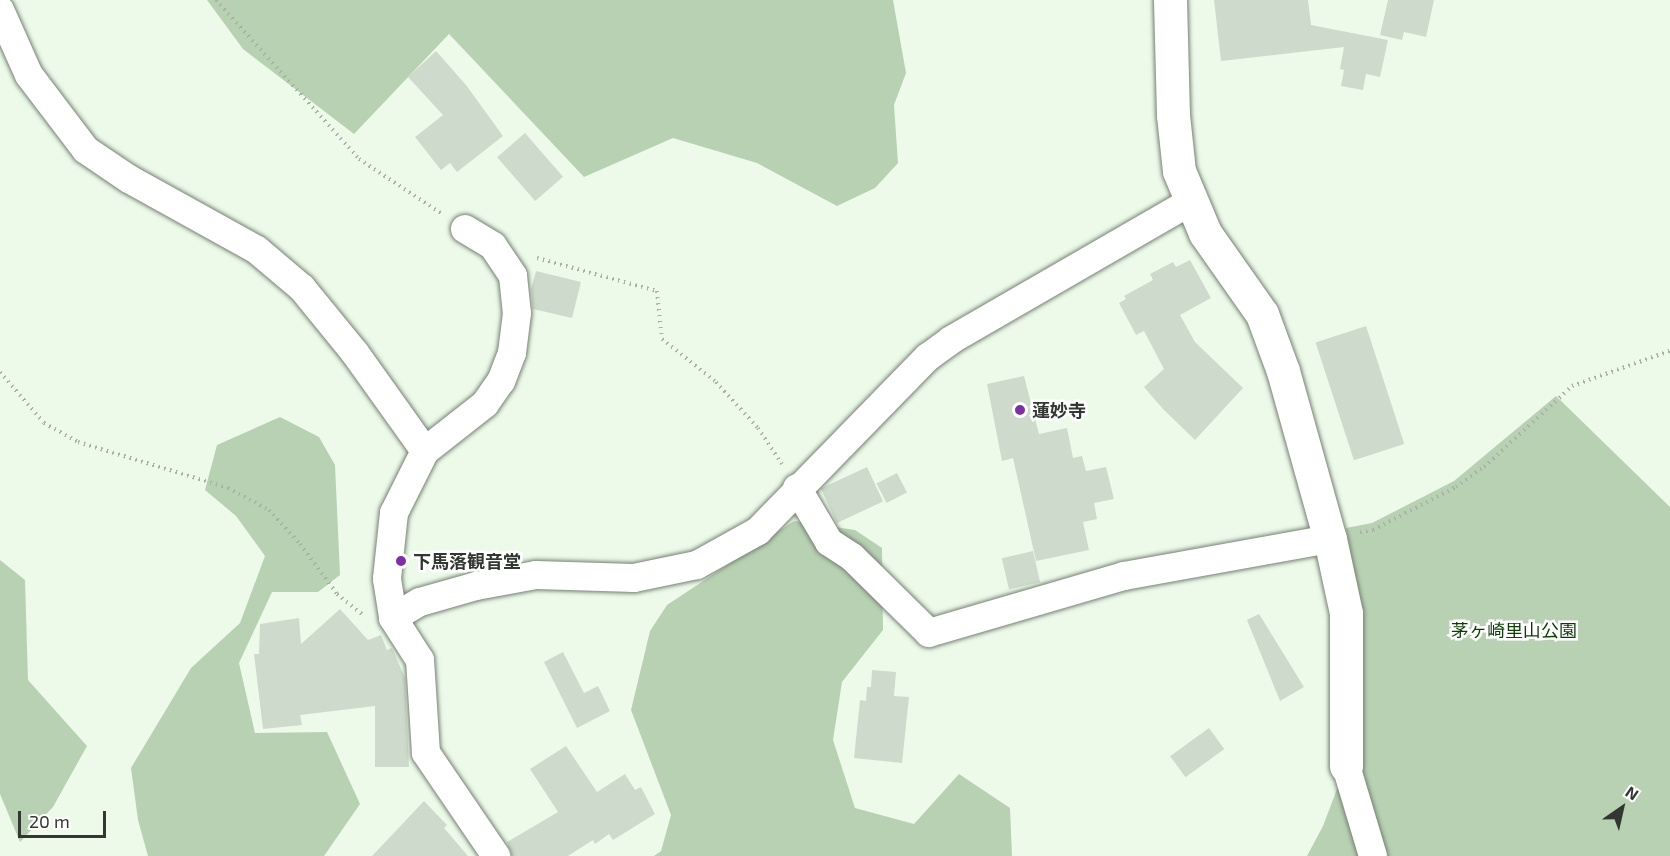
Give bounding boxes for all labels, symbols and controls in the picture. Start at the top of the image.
place label: 蓮妙寺 [1032,399,1086,421]
marker: 蓮妙寺 [1013,403,1027,417]
place label: 下馬落観音堂 [413,550,521,572]
marker: 下馬落観音堂 [394,554,408,568]
park label: 茅ヶ崎里山公園 [1451,619,1577,641]
north arrow [1592,778,1652,838]
text: N [1622,782,1642,804]
scale bar [21,799,110,837]
text: 20 m [29,810,70,832]

